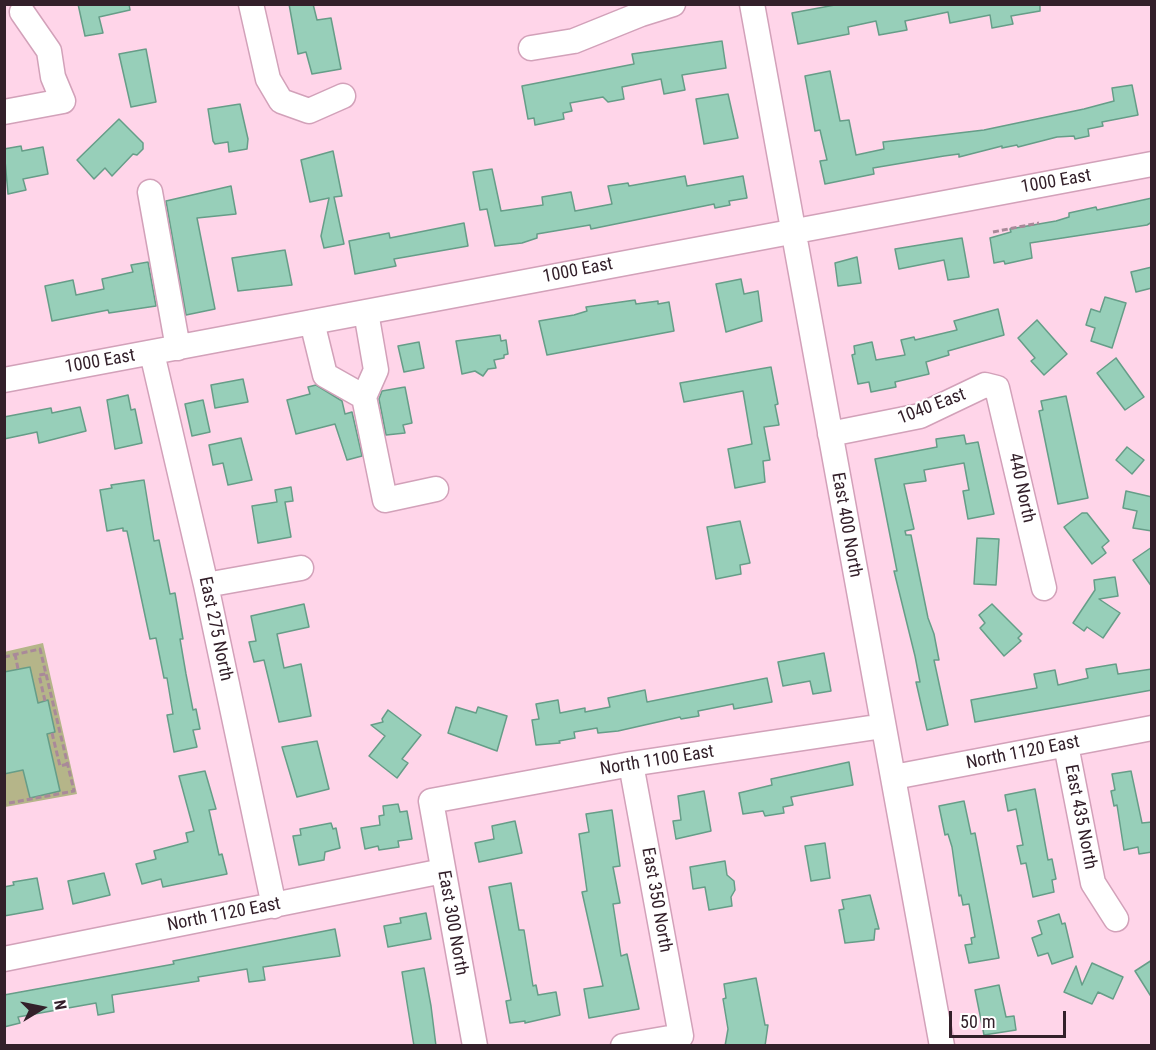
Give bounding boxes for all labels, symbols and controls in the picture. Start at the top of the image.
street label: 1000 East [1019,165,1093,199]
street label: 1000 East [541,254,615,288]
street label: 1000 East [63,345,137,379]
street label: 1040 East [895,384,969,430]
street label: 440 North [1003,451,1039,525]
street label: East 400 North [826,471,866,579]
street label: East 275 North [193,575,237,683]
street label: North 1120 East [964,731,1082,775]
street label: North 1100 East [598,741,716,781]
street label: East 435 North [1059,763,1101,871]
street label: East 350 North [636,846,676,954]
street label: East 300 North [432,869,472,977]
street label: North 1120 East [165,893,283,937]
north arrow [12,978,72,1038]
text: N [50,998,70,1011]
scale bar [952,999,1069,1037]
text: 50 m [960,1011,995,1032]

